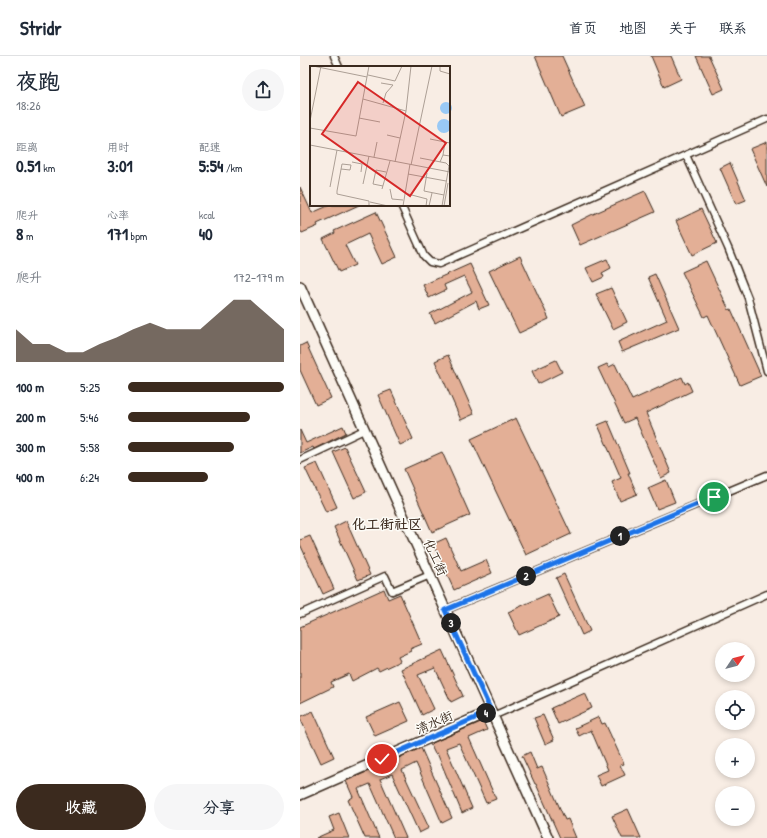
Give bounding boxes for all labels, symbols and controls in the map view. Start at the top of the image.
text: Stridr [20,15,62,41]
text: 首页 [569,18,597,37]
text: 地图 [619,18,647,37]
text: 关于 [669,18,697,37]
text: 联系 [719,18,747,37]
text: 夜跑 [16,66,60,96]
inset map [310,66,450,206]
button: share [242,69,284,111]
text: 18:26 [16,96,41,114]
text: 距离 [16,140,38,154]
text: 用时 [107,140,129,154]
text: 配速 [199,140,221,154]
text: 0.51 [16,154,41,177]
text: 3:01 [107,154,133,177]
text: 5:54 [199,154,223,177]
text: km [41,161,55,175]
text: /km [223,161,243,175]
text: 爬升 [16,208,38,222]
text: 心率 [107,208,129,222]
text: kcal [199,208,215,222]
text: 8 [16,222,23,245]
text: 171 [107,222,128,245]
text: 40 [199,222,213,245]
text: m [23,229,33,243]
text: bpm [128,229,147,243]
text: 爬升 [16,268,42,286]
text: 172–179 m [234,268,284,286]
text: 100 m [16,378,44,396]
text: 5:25 [80,378,100,396]
text: 200 m [16,408,46,426]
text: 5:46 [80,408,99,426]
text: 300 m [16,438,45,456]
text: 5:58 [80,438,100,456]
text: 400 m [16,468,44,486]
text: 6:24 [80,468,99,486]
pin [697,480,731,514]
icon: arrive [703,486,725,508]
district label: 化工街社区 [352,514,422,533]
pin: 1 [610,526,630,546]
text: 1 [618,529,622,543]
street label: 化工街 [420,536,452,578]
pin: 2 [516,566,536,586]
text: 2 [523,569,529,583]
pin: 3 [441,613,461,633]
text: 3 [449,616,453,630]
north arrow [715,642,755,682]
map controls [715,642,755,826]
button: locate [715,690,755,730]
pin: 4 [476,703,496,723]
street label: 清水街 [413,706,455,738]
text: 4 [484,706,488,720]
button: + [715,738,755,778]
pin [365,742,399,776]
icon: check [371,748,393,770]
button: 收藏 [16,784,146,830]
button: 分享 [154,784,284,830]
button: − [715,786,755,826]

